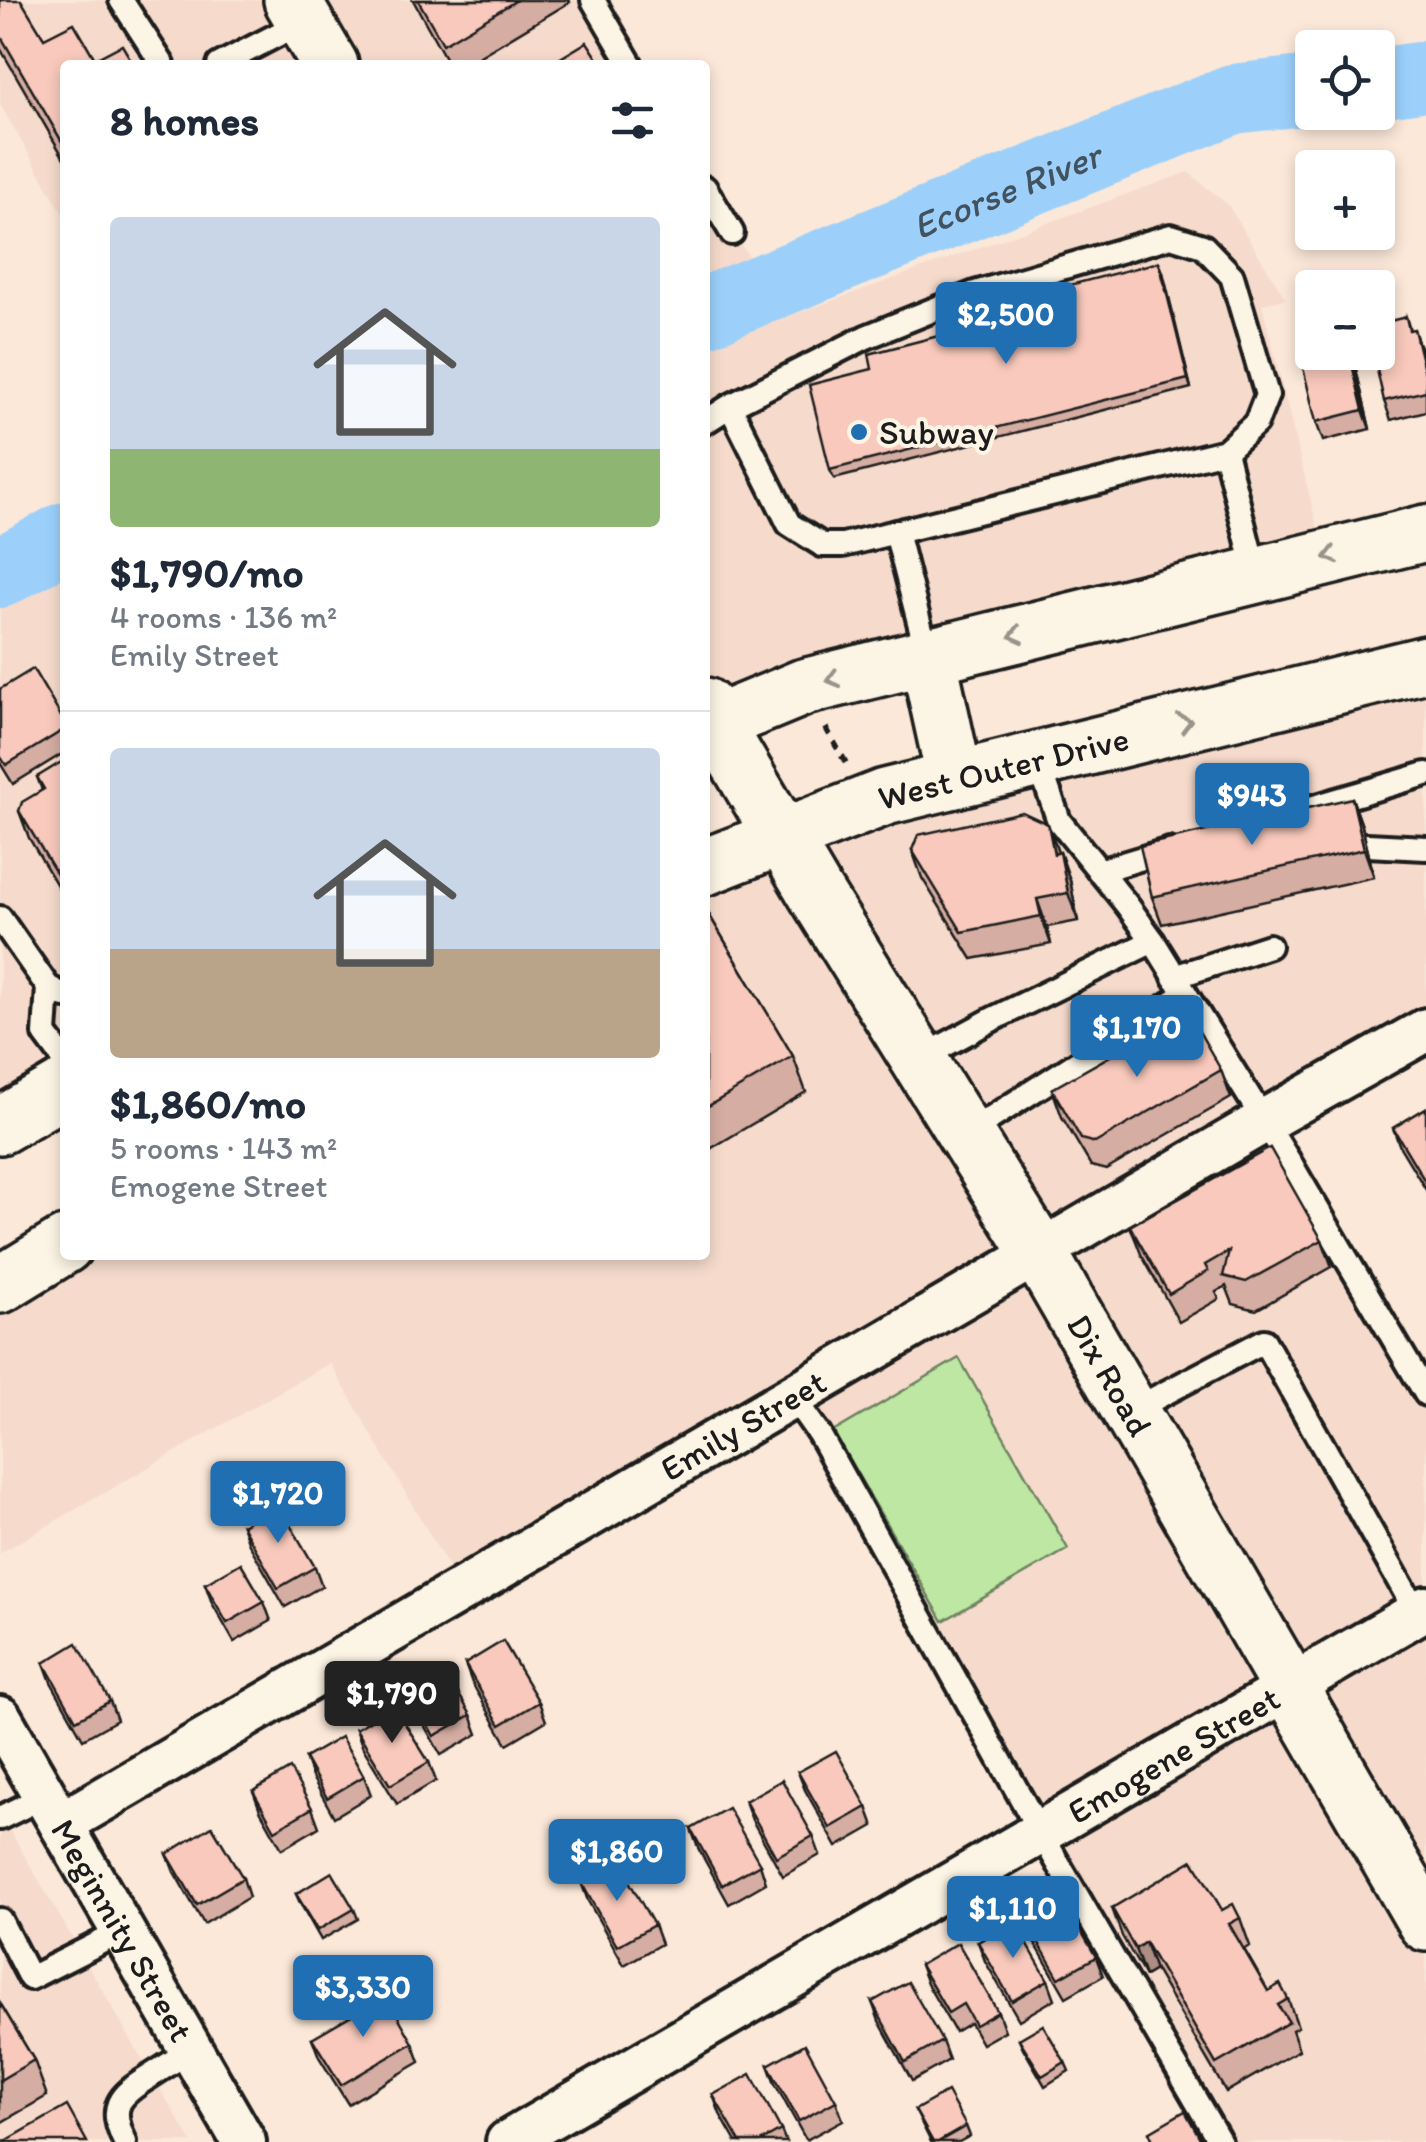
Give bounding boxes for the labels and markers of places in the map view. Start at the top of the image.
pin: $2,500 [925,282,1087,367]
place label: Subway [879,411,994,453]
marker: Subway [848,421,870,443]
pin: $943 [1193,763,1311,848]
pin: $1,170 [1056,995,1218,1080]
pin: $1,720 [197,1461,359,1546]
pin: $1,790 [311,1661,473,1746]
pin: $1,860 [536,1819,698,1904]
pin: $1,110 [932,1876,1094,1961]
pin: $3,330 [282,1955,444,2040]

